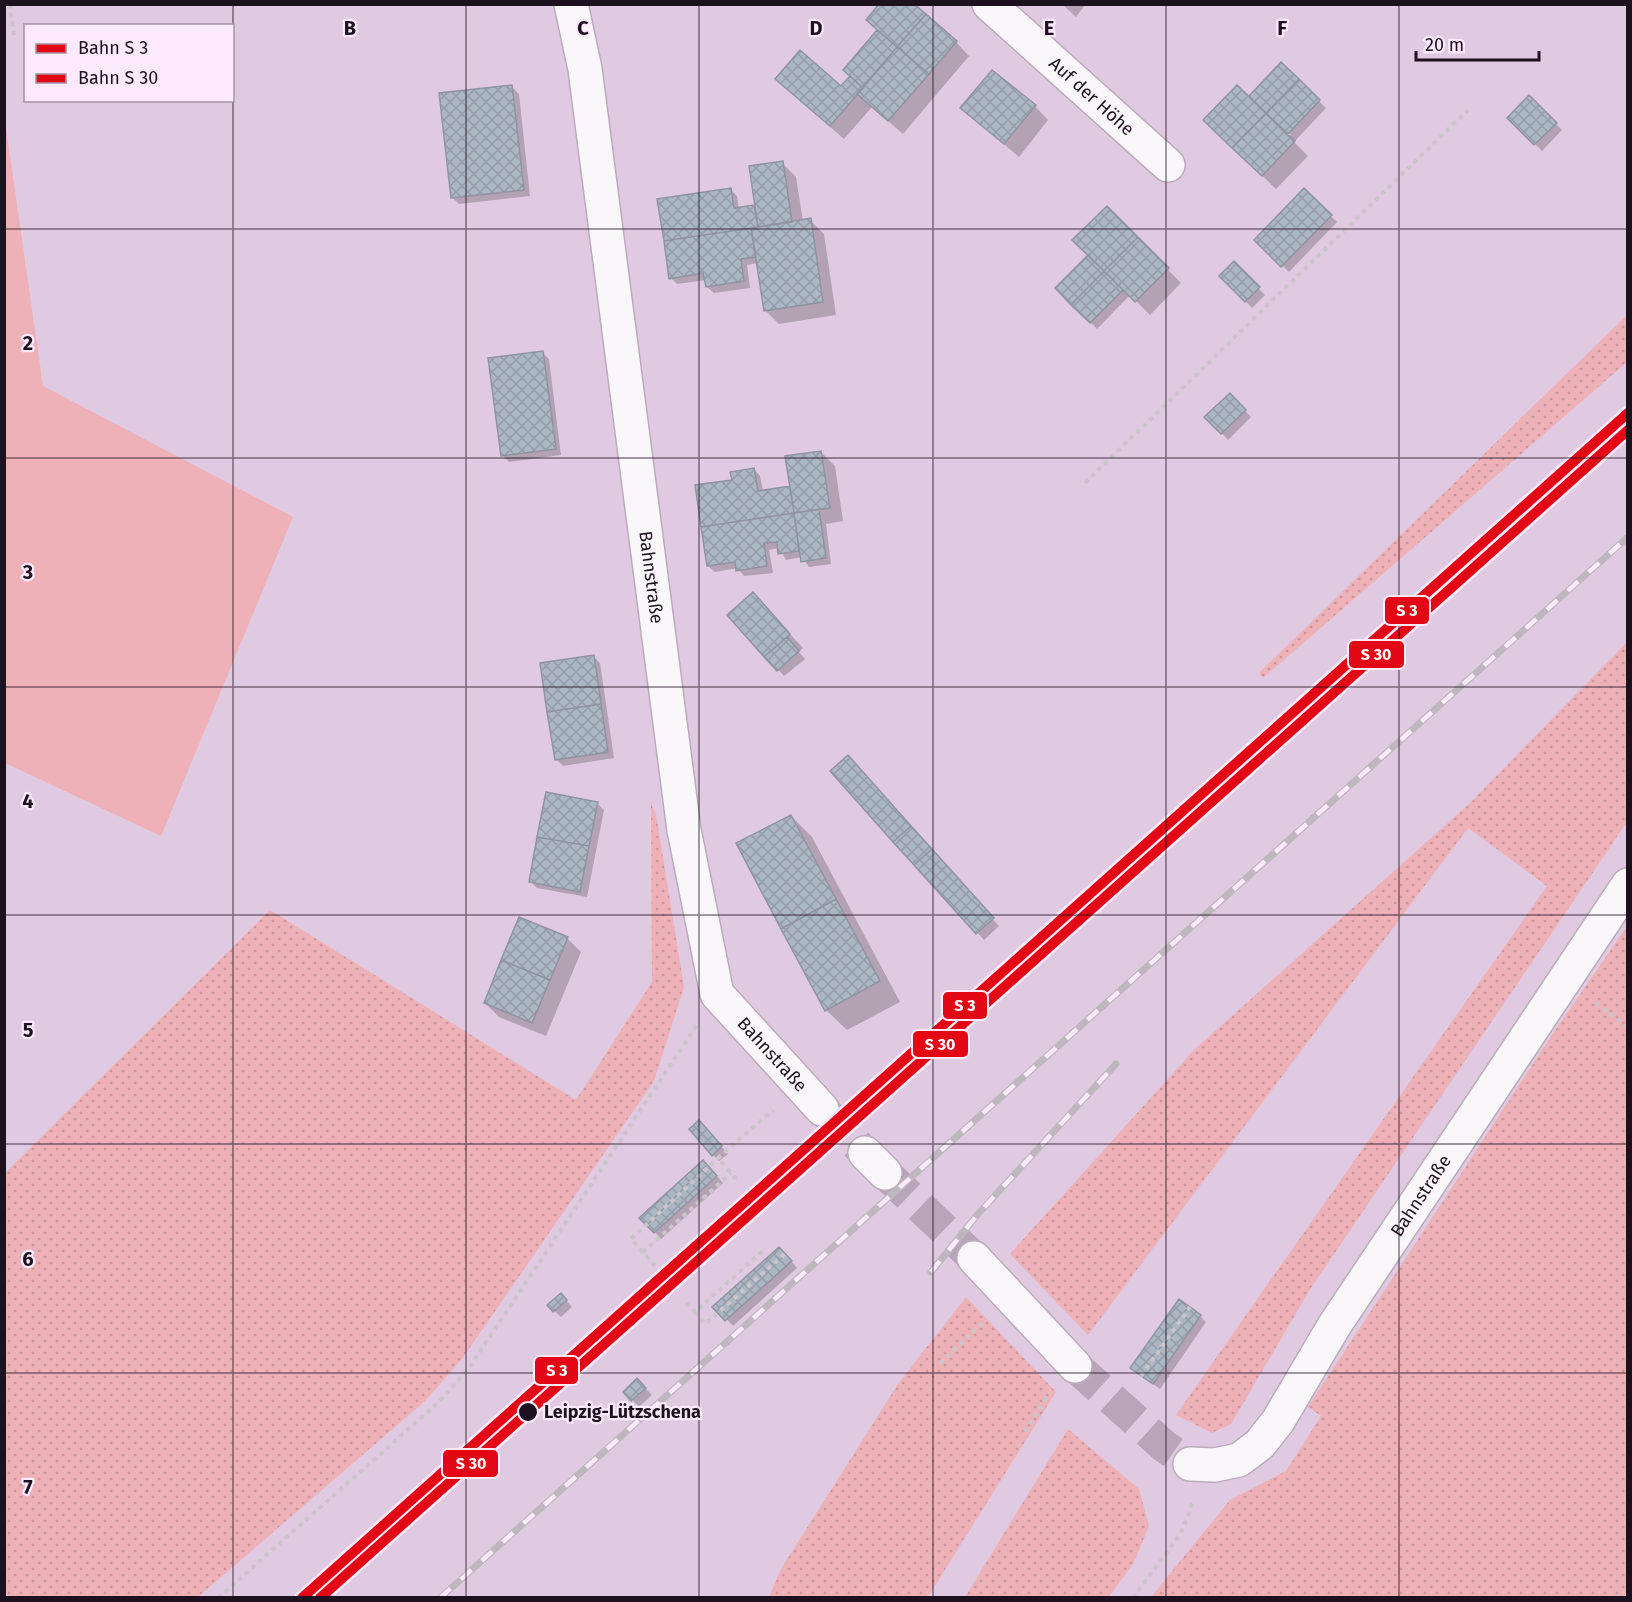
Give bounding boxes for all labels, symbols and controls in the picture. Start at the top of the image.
text: B [344,16,356,40]
text: C [577,16,589,40]
text: D [809,16,823,40]
text: E [1044,16,1054,40]
text: F [1277,16,1287,40]
legend [24,24,234,102]
scale bar [1416,24,1539,62]
text: 20 m [1425,34,1464,56]
text: Bahn S 3 [78,37,148,59]
street label: Auf der Höhe [1044,52,1139,140]
text: Bahn S 30 [78,67,158,89]
text: 2 [23,331,33,355]
street label: Bahnstraße [634,529,668,625]
text: 3 [22,560,33,584]
line badge: S 3 [1384,596,1430,625]
text: S 3 [1396,601,1418,620]
line badge: S 30 [1348,640,1405,669]
text: S 30 [1361,645,1391,664]
text: 4 [22,789,34,813]
line badge: S 3 [942,991,988,1020]
text: S 3 [954,996,976,1015]
street label: Bahnstraße [733,1013,812,1096]
text: 5 [23,1018,34,1042]
line badge: S 30 [912,1030,969,1058]
text: S 30 [925,1035,955,1054]
street label: Bahnstraße [1386,1151,1456,1241]
text: 6 [22,1247,34,1271]
line badge: S 3 [534,1356,579,1385]
text: S 3 [546,1361,568,1380]
marker: Leipzig-Lützschena [517,1401,539,1423]
place label: Leipzig-Lützschena [544,1401,701,1423]
line badge: S 30 [442,1449,499,1478]
text: S 30 [456,1454,486,1473]
text: 7 [23,1475,33,1499]

